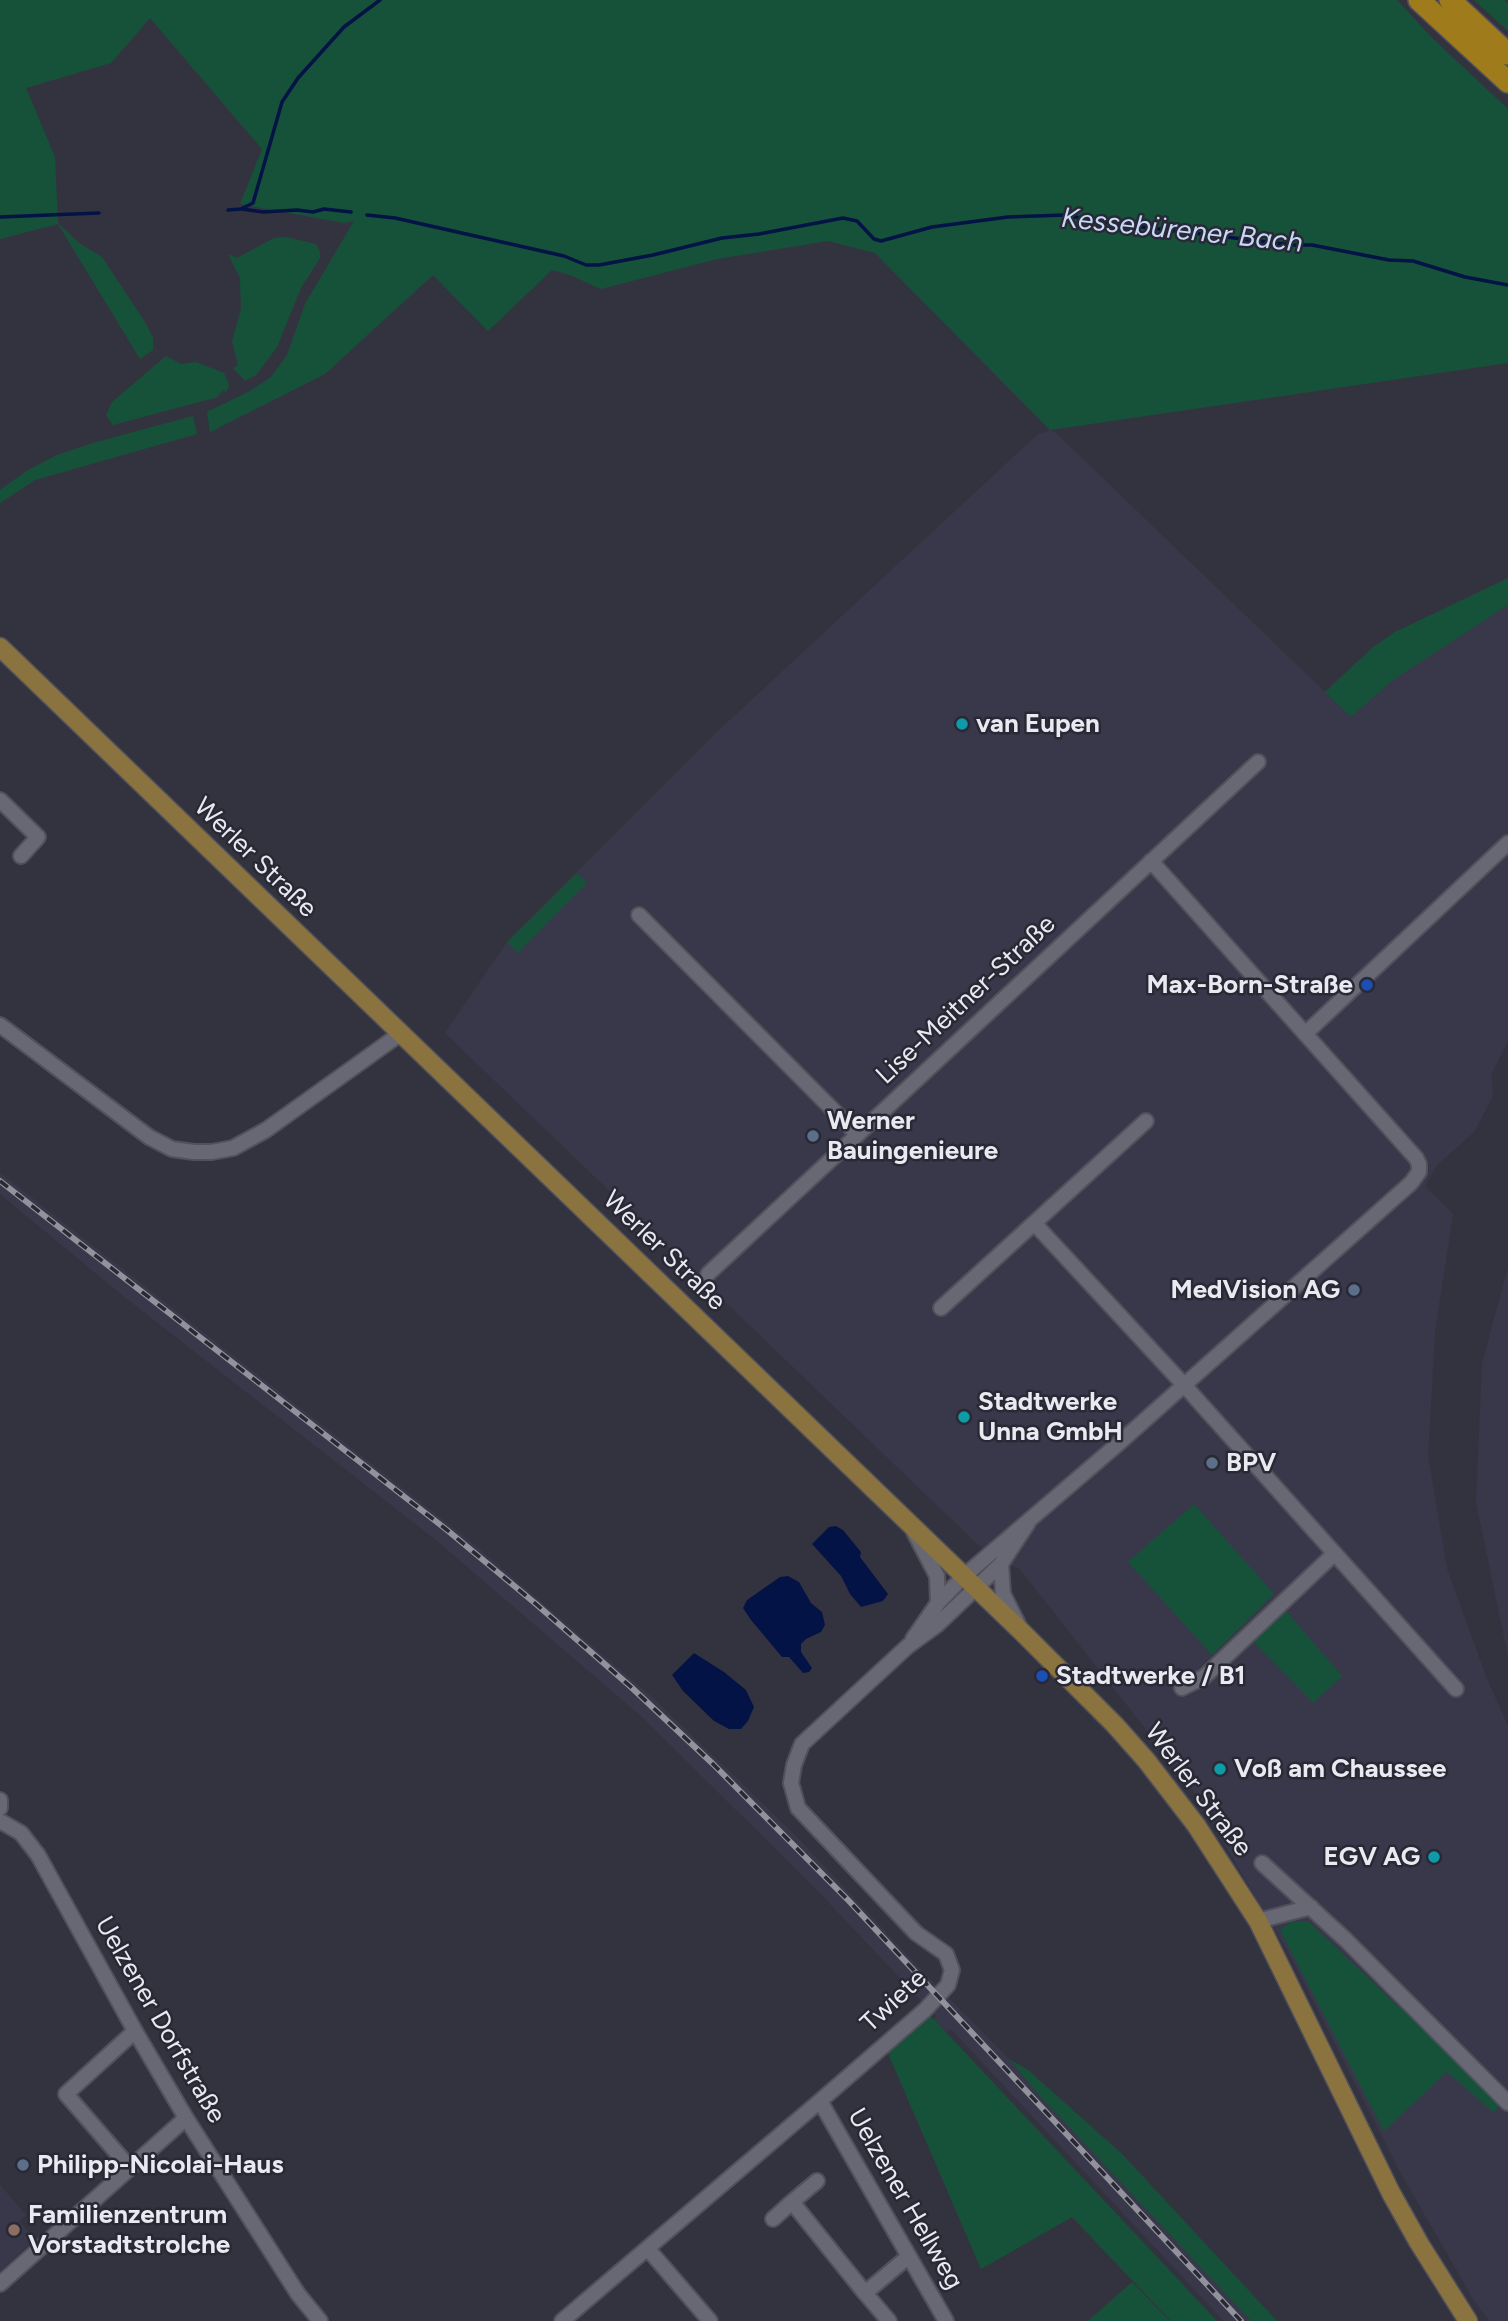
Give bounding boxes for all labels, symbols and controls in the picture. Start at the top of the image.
water label: Kessebürener Bach [1060,202,1304,260]
place label: van Eupen [976,708,1100,740]
marker: van Eupen [954,716,970,732]
street label: Werler Straße [187,792,323,924]
street label: Lise-Meitner-Straße [870,909,1062,1091]
place label: Max-Born-Straße [1146,969,1353,1001]
marker: Max-Born-Straße [1359,977,1375,993]
place label: Werner Bauingenieure [827,1105,998,1166]
marker: Werner Bauingenieure [805,1128,821,1144]
street label: Werler Straße [596,1185,732,1317]
place label: MedVision AG [1170,1274,1340,1306]
marker: MedVision AG [1346,1282,1362,1298]
place label: Stadtwerke Unna GmbH [978,1386,1123,1448]
marker: Stadtwerke Unna GmbH [956,1409,972,1425]
place label: BPV [1226,1447,1276,1479]
marker: BPV [1204,1455,1220,1471]
place label: Stadtwerke / B1 [1056,1660,1246,1692]
marker: Stadtwerke / B1 [1034,1668,1050,1684]
street label: Werler Straße [1138,1717,1258,1863]
place label: Voß am Chaussee [1234,1753,1446,1785]
marker: Voß am Chaussee [1212,1761,1228,1777]
place label: EGV AG [1324,1841,1420,1873]
marker: EGV AG [1426,1849,1442,1865]
street label: Uelzener Dorfstraße [88,1911,232,2129]
street label: Twiete [855,1963,933,2039]
street label: Uelzener Hellweg [841,2103,969,2295]
place label: Philipp-Nicolai-Haus [37,2149,284,2181]
marker: Philipp-Nicolai-Haus [15,2157,31,2173]
place label: Familienzentrum Vorstadtstrolche [28,2199,230,2260]
marker: Familienzentrum Vorstadtstrolche [6,2222,22,2238]

